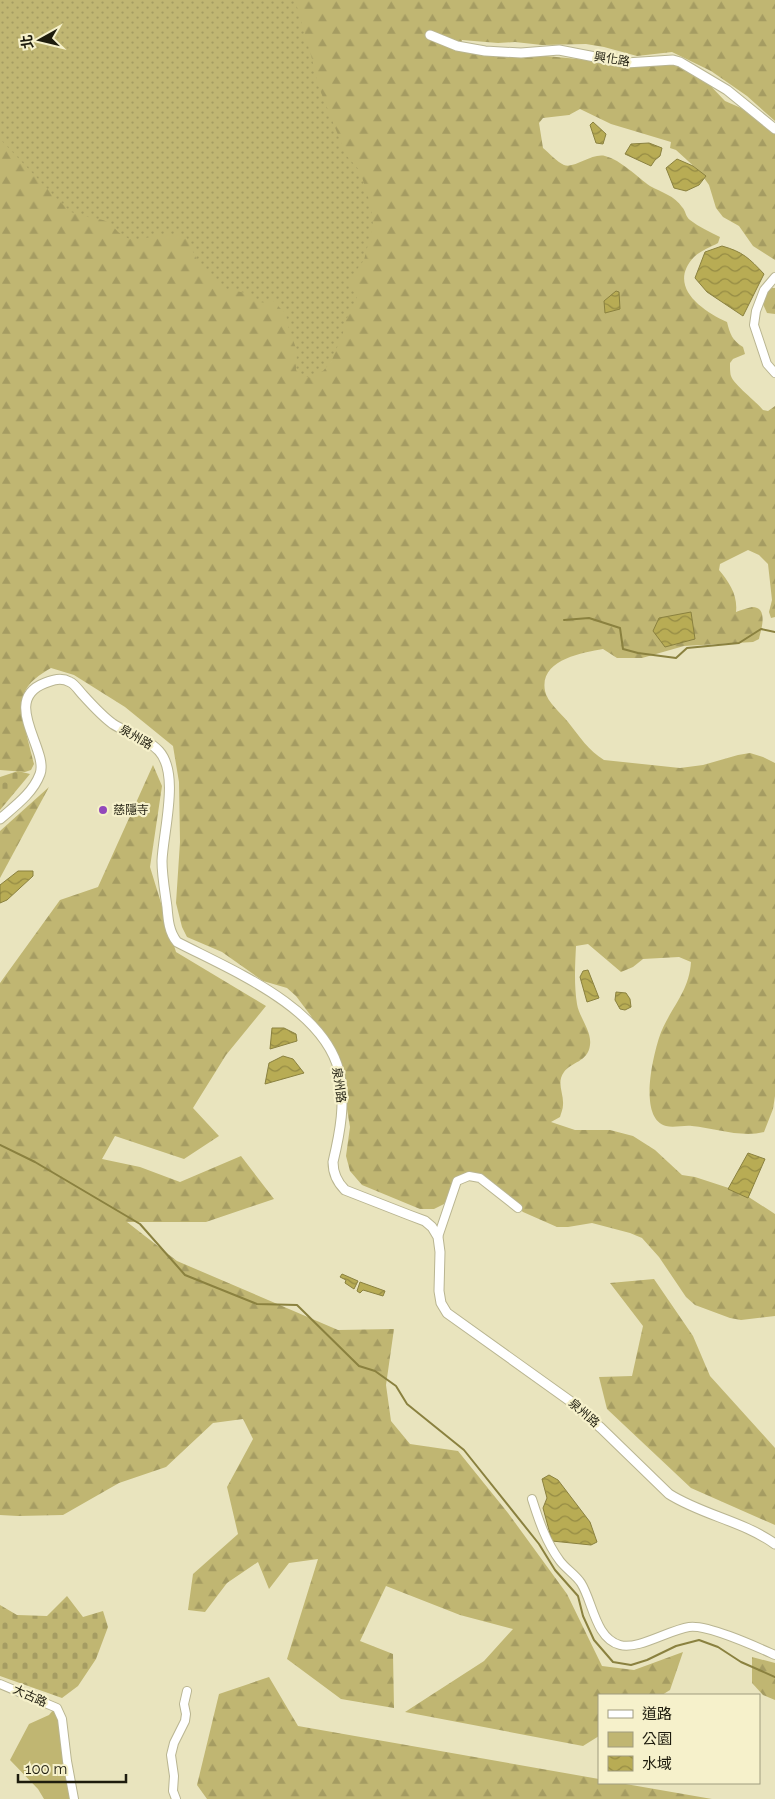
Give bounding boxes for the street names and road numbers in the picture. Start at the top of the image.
street label: 興化路 [593,49,631,69]
street label: 泉州路 [117,722,155,752]
street label: 泉州路 [330,1066,348,1104]
street label: 泉州路 [566,1396,602,1430]
street label: 大古路 [11,1682,49,1710]

